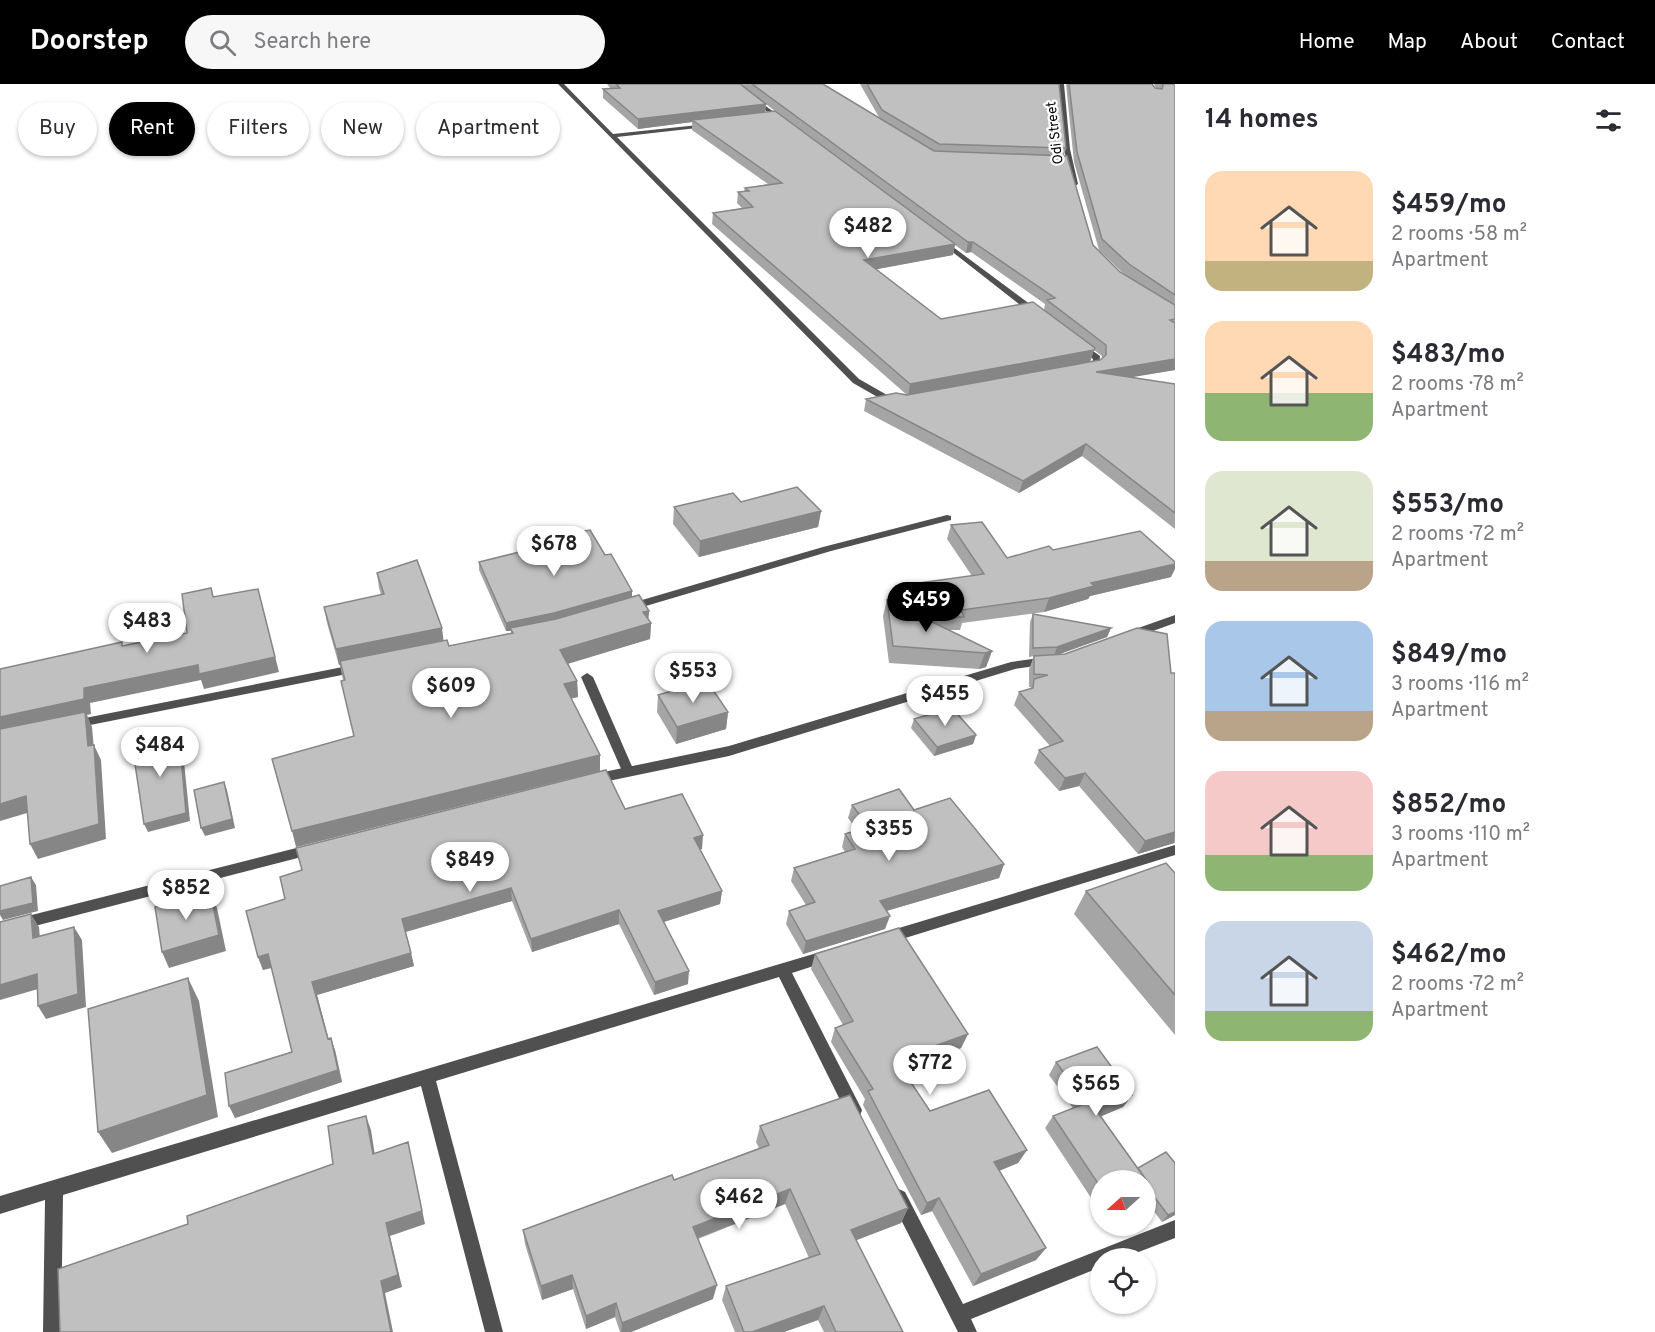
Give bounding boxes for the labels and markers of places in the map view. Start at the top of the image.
pin: $482 [832,208,904,259]
pin: $678 [518,526,590,577]
pin: $459 [890,582,962,633]
pin: $483 [111,603,183,654]
pin: $553 [657,653,729,704]
pin: $609 [415,668,487,719]
pin: $455 [909,676,981,727]
pin: $484 [124,727,196,778]
pin: $355 [853,811,925,862]
pin: $849 [434,842,506,893]
pin: $852 [150,870,222,921]
pin: $772 [894,1045,966,1096]
pin: $565 [1060,1066,1132,1117]
pin: $462 [703,1179,775,1230]

